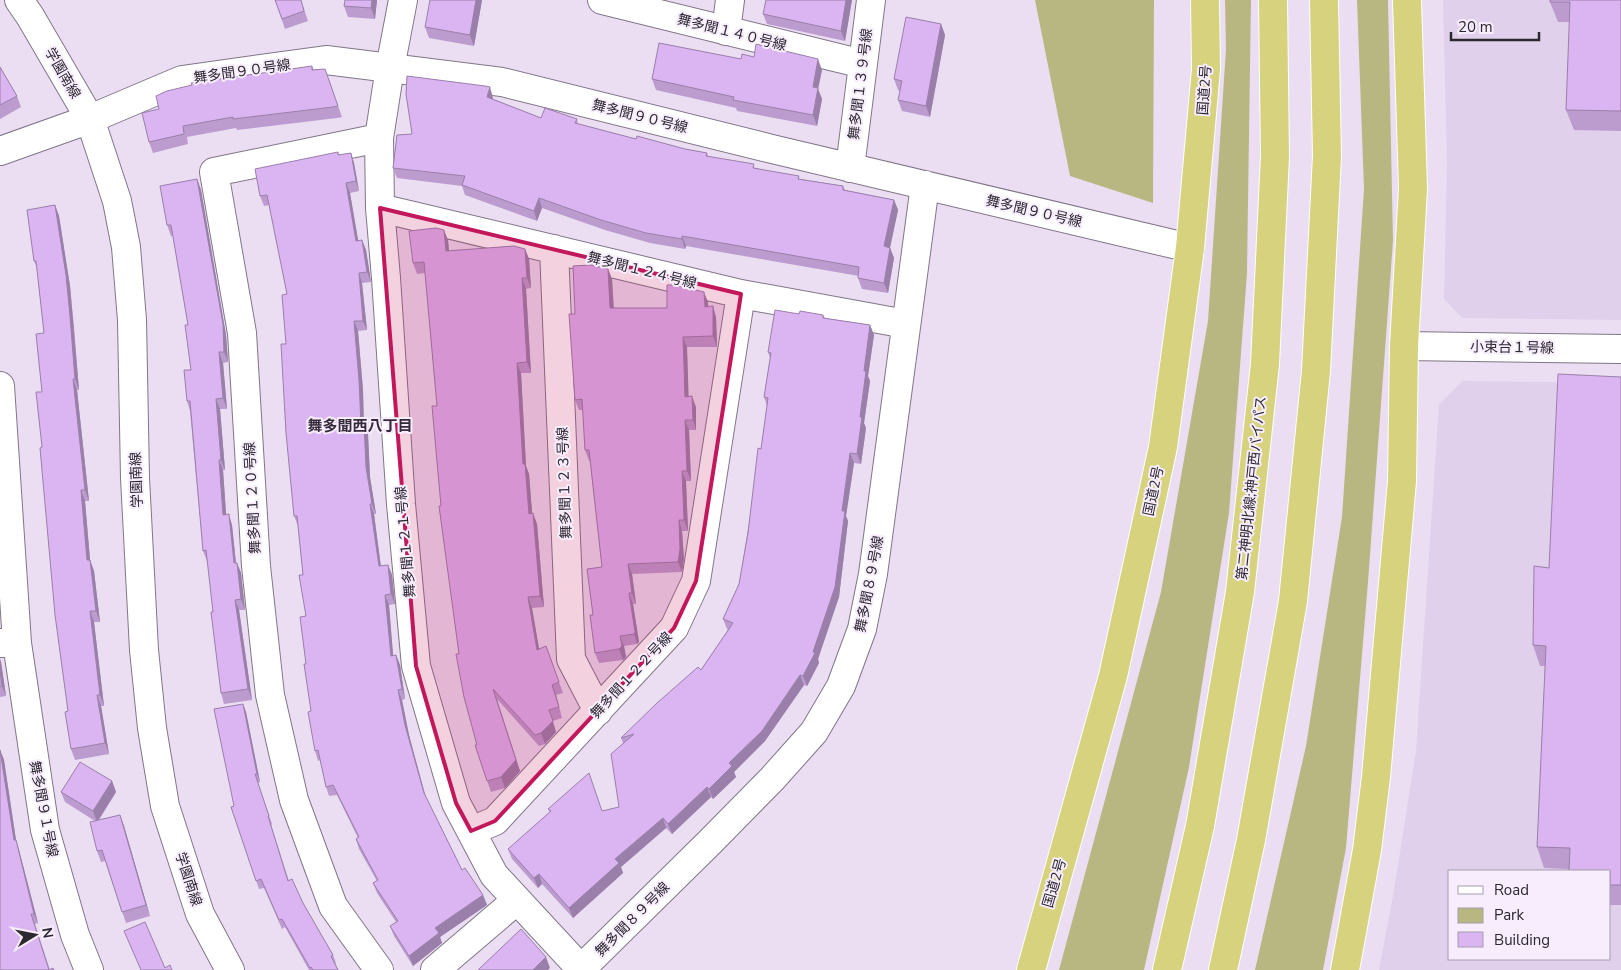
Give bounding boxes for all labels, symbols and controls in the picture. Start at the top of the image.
street label: 舞多聞１４０号線 [675,10,789,55]
scale bar [1451,10,1538,42]
text: 20 m [1458,17,1493,37]
street label: 舞多聞１３９号線 [844,27,877,141]
street label: 学園南線 [40,44,85,102]
street label: 舞多聞９０号線 [192,55,292,88]
street label: 国道2号 [1193,64,1216,116]
street label: 舞多聞９０号線 [590,95,690,138]
street label: 舞多聞９０号線 [984,191,1084,232]
street label: 舞多聞１２４号線 [585,248,699,293]
street label: 小束台１号線 [1470,337,1554,358]
street label: 第二神明北線;神戸西バイパス [1232,395,1271,581]
district label: 舞多聞西八丁目 [307,416,413,436]
street label: 舞多聞１２３号線 [553,427,576,539]
street label: 舞多聞１２０号線 [240,442,265,554]
street label: 学園南線 [126,452,147,508]
street label: 国道2号 [1139,464,1168,518]
street label: 舞多聞１２１号線 [391,485,420,599]
street label: 舞多聞８９号線 [851,534,888,634]
street label: 舞多聞１２２号線 [586,628,677,723]
street label: 舞多聞９１号線 [25,759,62,859]
street label: 学園南線 [171,850,206,909]
street label: 国道2号 [1038,856,1071,910]
legend [1448,870,1611,960]
street label: 舞多聞８９号線 [591,878,674,961]
text: Road [1494,880,1529,900]
text: Park [1494,905,1524,925]
north arrow [10,910,60,960]
text: N [37,926,58,940]
text: Building [1494,930,1550,950]

